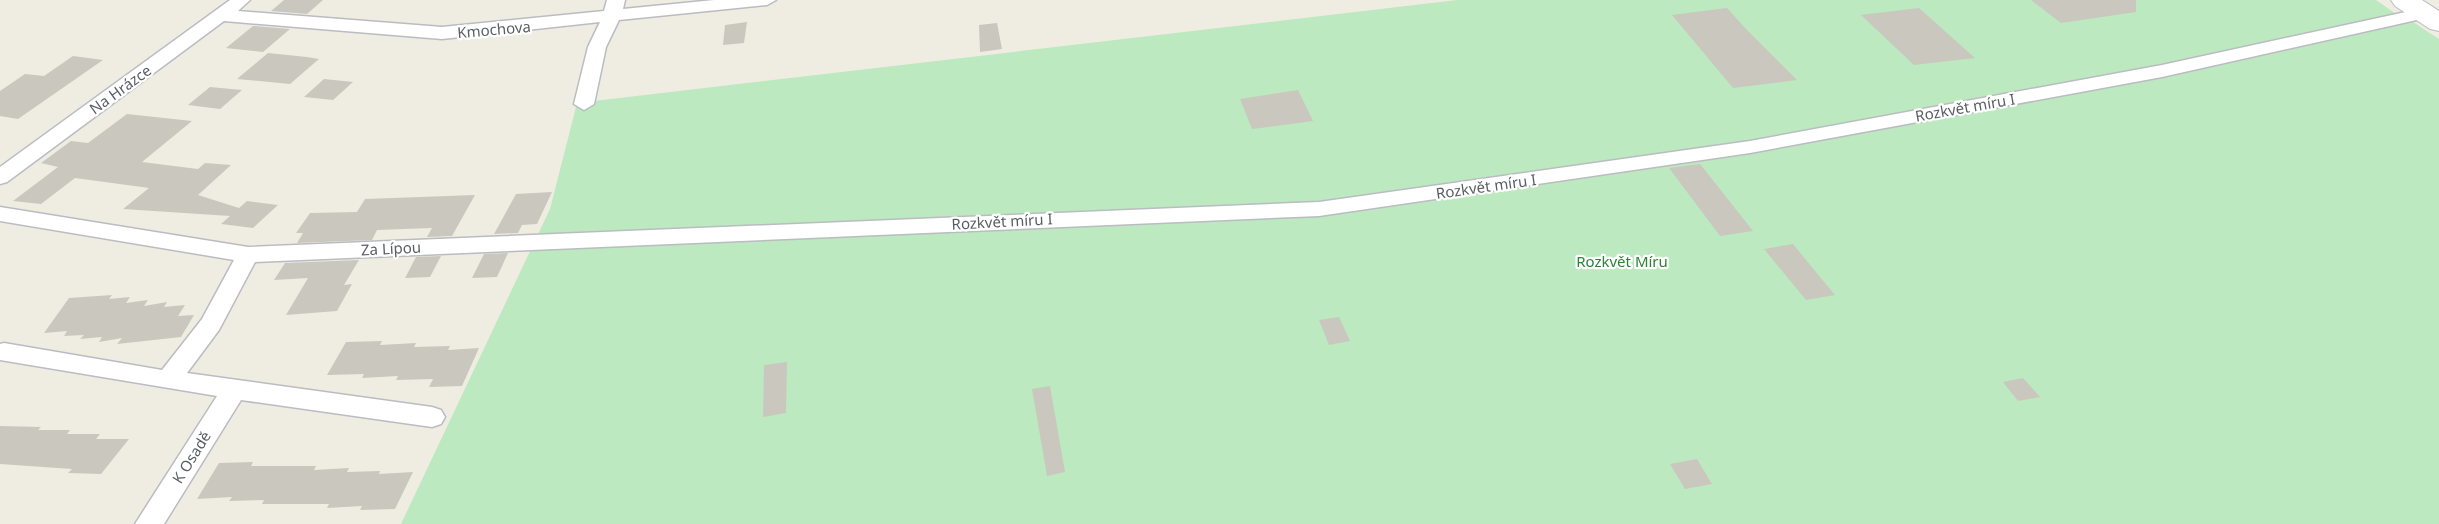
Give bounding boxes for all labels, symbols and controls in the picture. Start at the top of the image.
street label: Kmochova [456,16,532,42]
street label: Na Hrázce [85,60,155,118]
street label: Rozkvět míru I [1913,88,2017,126]
street label: Rozkvět míru I [1435,169,1537,203]
street label: Rozkvět míru I [951,208,1053,234]
street label: Za Lípou [360,236,422,260]
park label: Rozkvět Míru [1576,251,1668,271]
street label: K Osadě [167,427,215,487]

